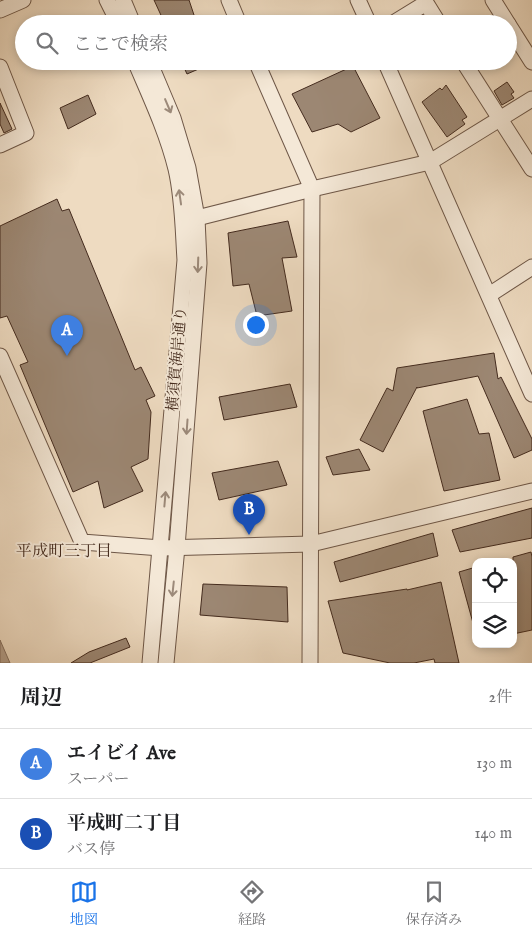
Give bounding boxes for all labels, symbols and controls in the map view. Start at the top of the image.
search box [15,15,517,70]
icon: search [33,29,61,57]
text: ここで検索 [73,33,168,57]
one-way arrow [164,98,174,113]
one-way arrow [175,190,185,206]
one-way arrow [194,256,203,272]
street label: 横須賀海岸通り [163,306,191,412]
your location [243,312,269,338]
pin: A [51,315,83,356]
one-way arrow [182,418,191,434]
one-way arrow [161,491,170,507]
pin: B [233,494,265,535]
district label: 平成町三丁目 [16,542,112,562]
map controls [472,558,517,648]
button: locate [472,558,517,603]
one-way arrow [168,580,178,596]
button: layers [472,603,517,648]
text: 周辺 [20,685,62,712]
text: 2件 [488,688,512,708]
text: エイビイ Ave [67,742,176,766]
text: A [31,754,41,774]
text: 130 m [476,754,512,774]
text: スーパー [67,770,129,790]
text: 平成町二丁目 [67,812,181,836]
text: B [31,824,41,844]
text: 140 m [474,824,512,844]
text: バス停 [67,840,115,860]
tab: 地図 [70,878,98,929]
tab: 経路 [238,878,266,929]
tab: 保存済み [406,878,462,929]

